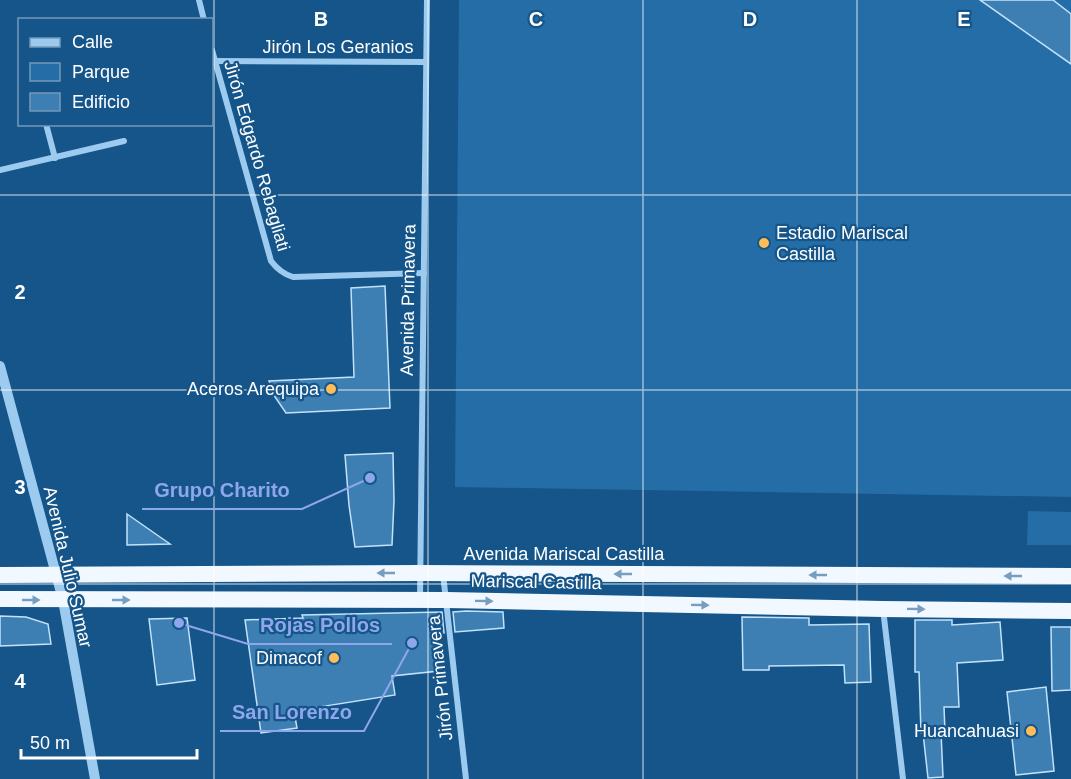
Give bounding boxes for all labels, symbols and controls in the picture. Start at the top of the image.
text: B [314,8,328,30]
text: C [529,8,543,30]
text: D [743,8,757,30]
text: E [957,8,971,30]
legend [18,18,213,126]
text: Calle [72,32,113,52]
street label: Jirón Los Geranios [262,37,414,57]
street label: Jirón Edgardo Rebagliati [220,58,294,254]
text: Parque [72,62,130,82]
text: Edificio [72,92,130,112]
street label: Avenida Primavera [397,223,419,376]
place label: Estadio Mariscal Castilla [776,223,908,264]
marker: Estadio Mariscal Castilla [757,236,771,250]
text: 2 [14,281,26,303]
place label: Aceros Arequipa [187,379,320,399]
marker: Aceros Arequipa [324,382,338,396]
callout: Grupo Charito [142,471,302,509]
text: 3 [14,476,26,498]
text: Grupo Charito [154,479,290,501]
street label: Avenida Julio Sumar [40,484,96,650]
street label: Avenida Mariscal Castilla [464,544,665,564]
one-way arrow [376,568,395,578]
one-way arrow [613,569,632,579]
one-way arrow [808,570,827,580]
street label: Mariscal Castilla [470,571,603,593]
one-way arrow [1003,571,1022,581]
one-way arrow [22,595,41,605]
one-way arrow [112,595,131,605]
one-way arrow [475,596,494,606]
one-way arrow [690,600,709,610]
one-way arrow [906,604,925,614]
callout: Rojas Pollos [248,606,392,644]
street label: Jirón Primavera [423,613,457,742]
text: Rojas Pollos [260,614,380,636]
place label: Dimacof [256,648,323,668]
marker: Dimacof [327,651,341,665]
text: 4 [14,670,26,692]
callout: San Lorenzo [220,693,364,731]
text: San Lorenzo [232,701,352,723]
place label: Huancahuasi [914,721,1019,741]
scale bar [21,722,196,760]
marker: Huancahuasi [1024,724,1038,738]
text: 50 m [30,733,70,753]

